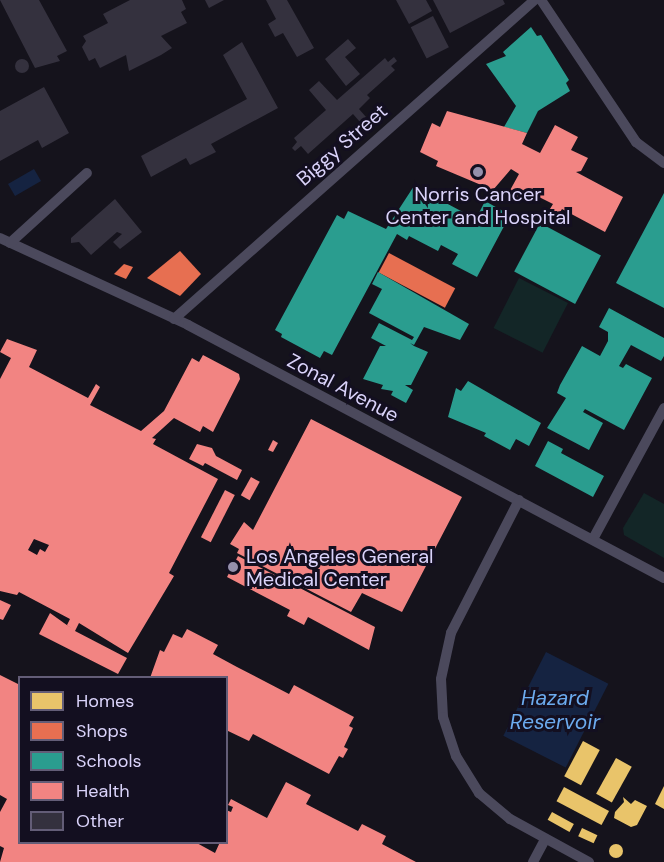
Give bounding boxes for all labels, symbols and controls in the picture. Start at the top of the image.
street label: Biggy Street [292,99,392,191]
marker: Norris Cancer Center and Hospital [469,163,487,181]
place label: Norris Cancer Center and Hospital [385,183,571,230]
street label: Zonal Avenue [283,349,403,427]
place label: Los Angeles General Medical Center [246,544,433,591]
marker: Los Angeles General Medical Center [224,558,242,576]
legend [18,676,228,844]
water label: Hazard Reservoir [510,685,600,735]
text: Homes [76,689,134,713]
text: Shops [76,719,128,743]
text: Schools [76,749,141,773]
text: Health [76,779,130,803]
text: Other [76,809,124,833]

